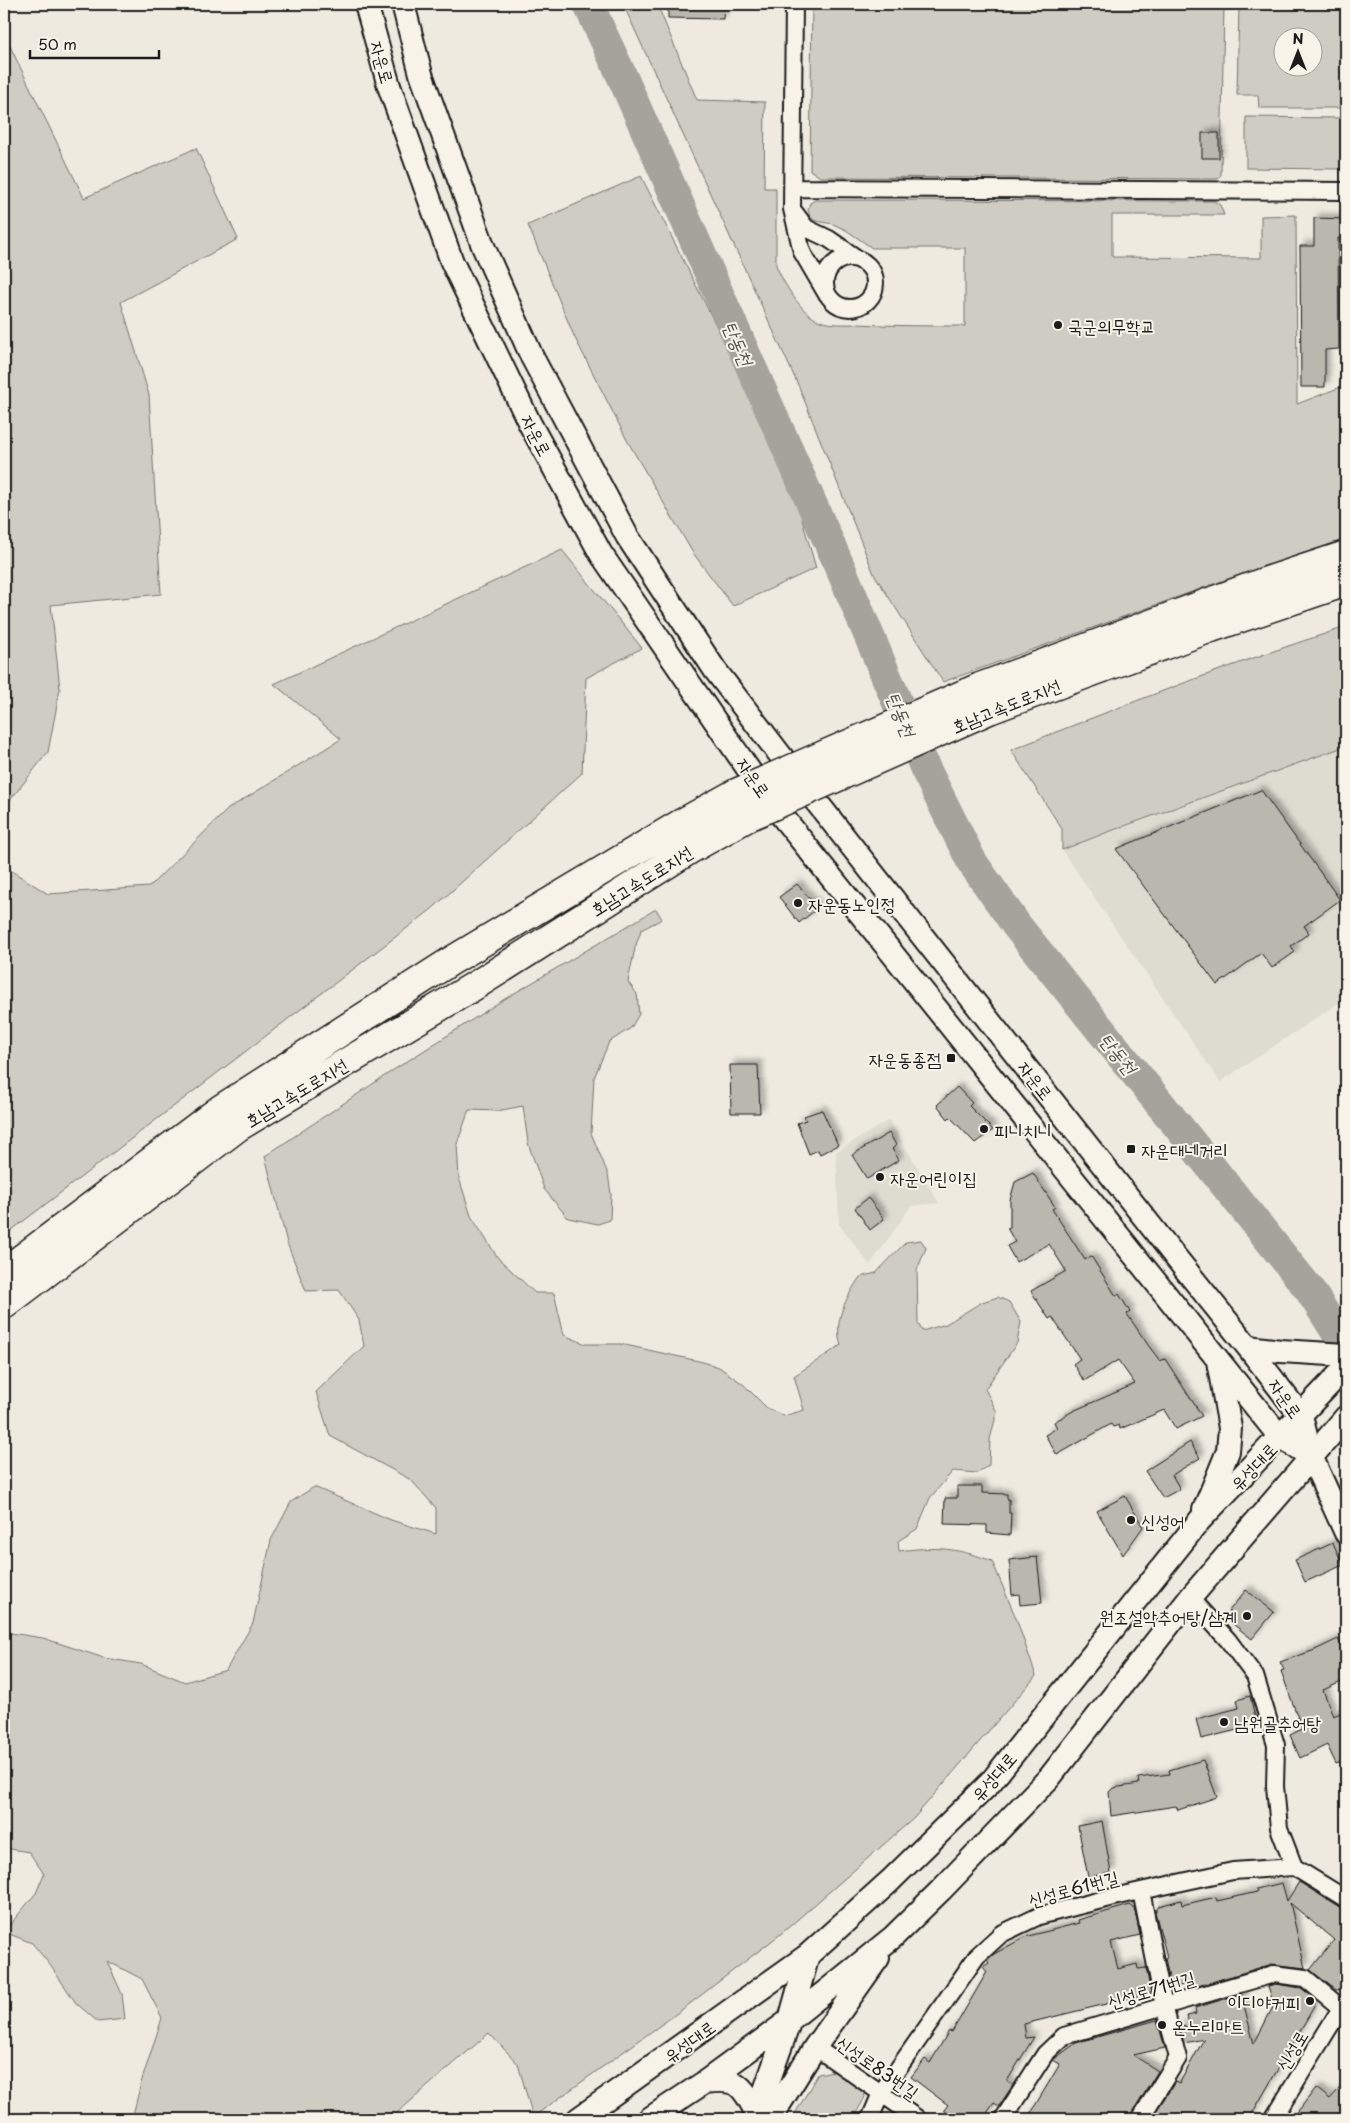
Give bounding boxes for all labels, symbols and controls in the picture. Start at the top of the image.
scale bar [30,28,159,60]
north arrow [1272,28,1322,78]
text: N [1292,28,1304,49]
text: 50 m [38,32,77,55]
street label: 자운로 [364,37,402,87]
place label: 국군의무학교 [1068,312,1155,339]
water label: 탄동천 [717,316,762,371]
marker: 국군의무학교 [1052,319,1064,331]
street label: 자운로 [515,409,559,461]
street label: 호남고속도로지선 [947,671,1065,739]
water label: 탄동천 [880,687,925,742]
street label: 자운로 [730,751,778,803]
street label: 호남고속도로지선 [585,838,697,922]
place label: 자운동노인정 [808,890,895,917]
marker: 자운동노인정 [792,897,804,909]
water label: 탄동천 [1094,1026,1145,1081]
place label: 자운동종점 [869,1045,942,1072]
street label: 호남고속도로지선 [239,1051,353,1133]
marker: 자운동종점 [945,1052,957,1064]
street label: 자운로 [1012,1055,1060,1105]
place label: 피니치니 [994,1116,1052,1143]
marker: 피니치니 [978,1123,990,1135]
place label: 자운대네거리 [1141,1136,1228,1163]
marker: 자운대네거리 [1125,1143,1137,1155]
place label: 자운어린이집 [890,1164,977,1191]
marker: 자운어린이집 [874,1171,886,1183]
street label: 자운로 [1262,1372,1310,1424]
street label: 유성대로 [1223,1436,1283,1496]
place label: 신성어 [1141,1507,1184,1534]
marker: 신성어 [1125,1514,1137,1526]
place label: 원조설악추어탕/삼계 [1099,1603,1237,1630]
marker: 원조설악추어탕/삼계 [1241,1610,1253,1622]
place label: 남원골추어탕 [1234,1709,1321,1736]
marker: 남원골추어탕 [1218,1716,1230,1728]
street label: 유성대로 [964,1745,1022,1807]
street label: 신성로61번길 [1025,1863,1122,1913]
street label: 신성로71번길 [1104,1963,1199,2014]
place label: 이디야커피 [1228,1988,1300,2015]
marker: 이디야커피 [1304,1995,1316,2007]
place label: 온누리마트 [1172,2012,1244,2039]
street label: 유성대로 [658,2013,720,2069]
marker: 온누리마트 [1156,2019,1168,2031]
street label: 신성로 [1268,2024,1314,2076]
street label: 신성로83번길 [831,2029,925,2106]

